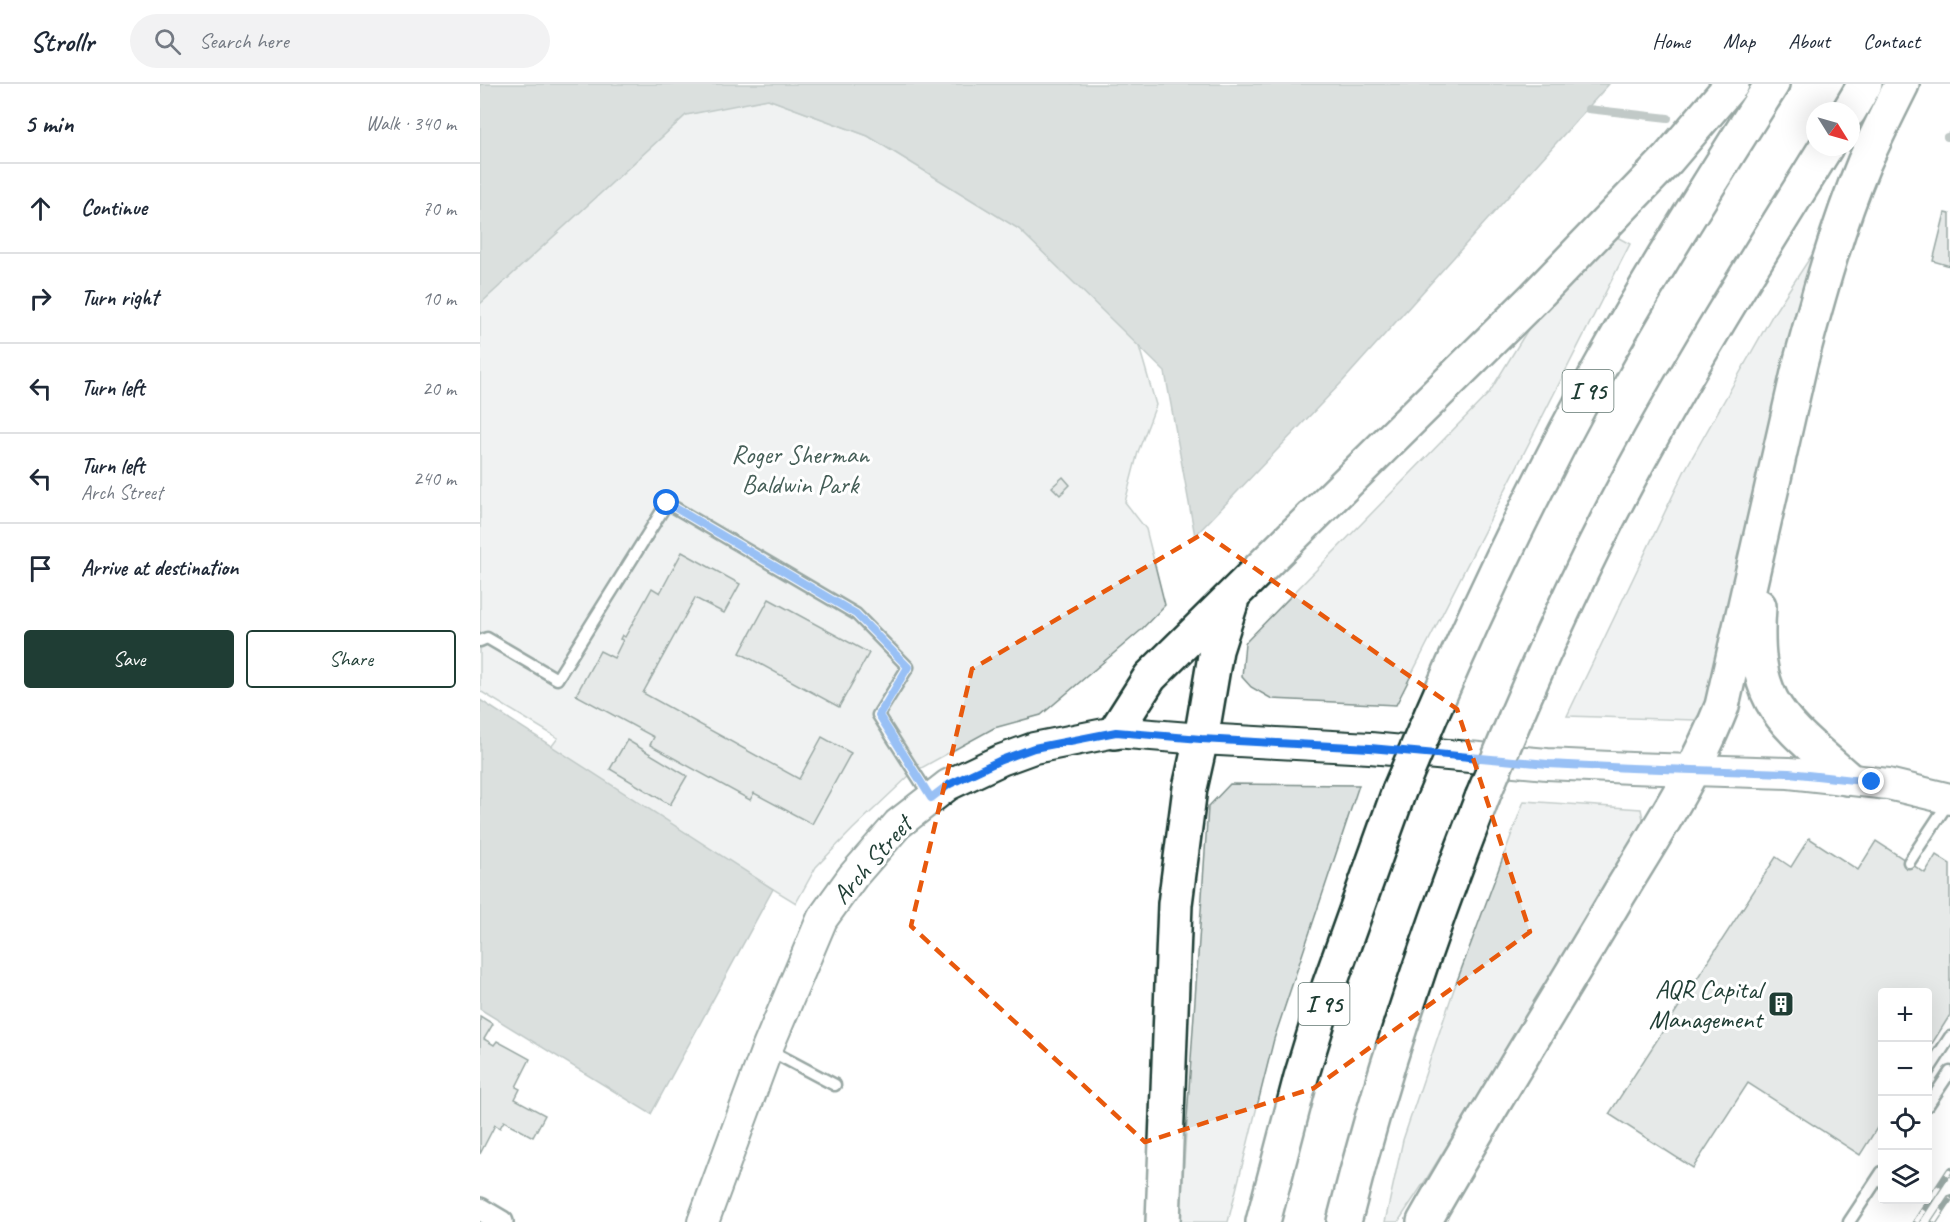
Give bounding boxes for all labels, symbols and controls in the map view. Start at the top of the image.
search box [130,14,550,68]
text: Strollr [30,24,94,59]
icon: search [151,25,184,58]
text: Search here [199,27,289,55]
text: Home [1652,28,1690,54]
text: Map [1723,28,1755,54]
text: About [1788,28,1830,54]
text: Contact [1863,28,1920,54]
north arrow [1806,102,1860,156]
text: 5 min [24,107,73,140]
text: Walk · 340 m [366,111,456,136]
icon: ahead [24,192,57,225]
text: Continue [81,194,147,222]
text: 70 m [422,196,456,221]
icon: right [24,282,57,315]
text: Turn right [81,284,158,312]
text: 10 m [422,286,456,311]
road number: I 95 [1562,370,1614,412]
icon: left [24,372,57,405]
text: Turn left [81,374,145,402]
text: 20 m [422,376,456,401]
park label: Roger Sherman Baldwin Park [731,438,870,501]
text: Turn left [81,452,145,480]
icon: left [24,462,57,495]
text: 240 m [413,466,456,491]
text: Arch Street [81,480,163,505]
route start [653,489,679,515]
icon: arrive [24,552,57,585]
text: Arrive at destination [81,554,238,582]
button: Save [24,630,234,688]
button: Share [246,630,456,688]
route end [1858,768,1884,794]
street label: Arch Street [825,807,921,911]
place label: AQR Capital Management [1649,973,1767,1036]
road number: I 95 [1298,983,1350,1025]
map controls [1878,988,1932,1204]
button: + [1878,988,1932,1042]
building icon: AQR Capital Management [1766,989,1796,1019]
button: − [1878,1042,1932,1096]
button: locate [1878,1096,1932,1150]
button: layers [1878,1150,1932,1204]

